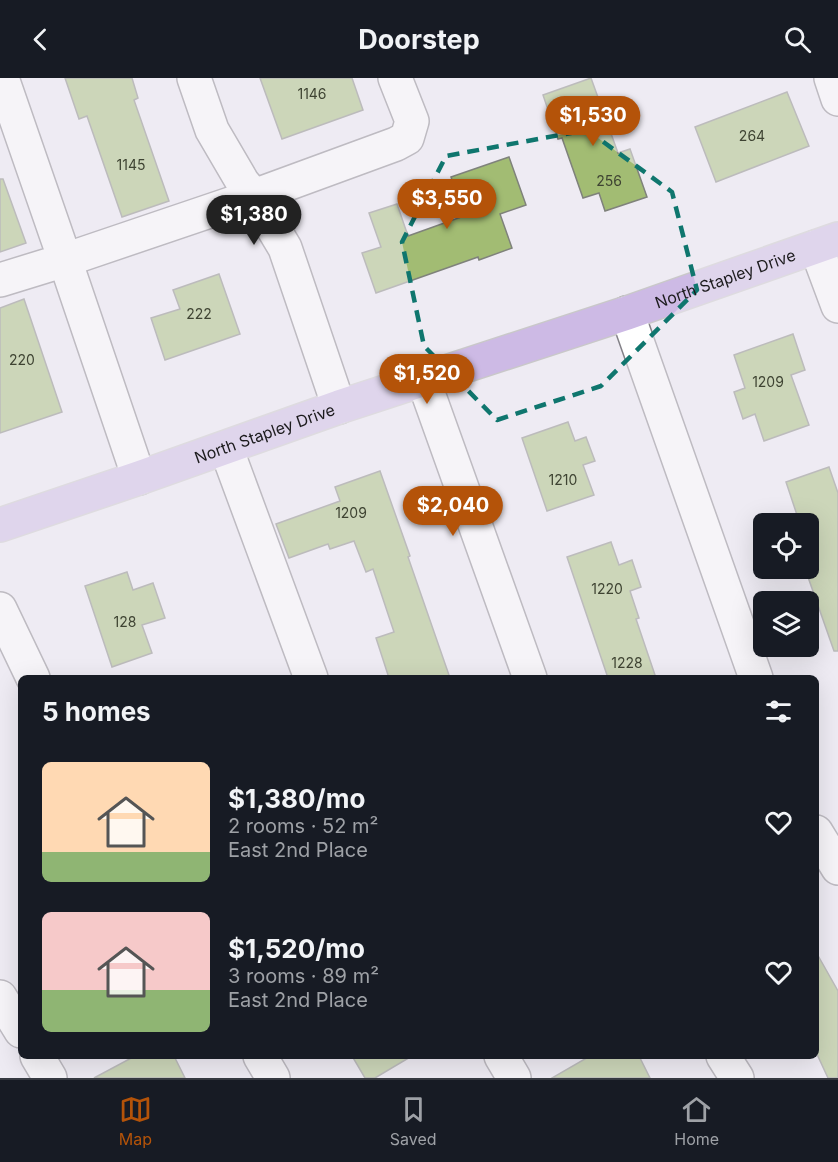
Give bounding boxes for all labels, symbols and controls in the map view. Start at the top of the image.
icon: back [24,23,57,56]
text: Doorstep [358,23,480,56]
icon: search [781,23,814,56]
house number: 1146 [297,85,327,102]
pin: $1,530 [544,96,642,147]
text: $1,530 [559,103,627,127]
house number: 264 [739,127,765,144]
house number: 1145 [117,156,145,173]
house number: 256 [596,172,622,189]
pin: $3,550 [398,179,496,230]
text: $3,550 [411,186,483,210]
pin: $1,380 [205,195,303,246]
text: $1,380 [220,202,288,226]
street label: North Stapley Drive [652,245,798,312]
house number: 222 [186,305,212,322]
house number: 220 [9,351,35,368]
pin: $1,520 [378,354,476,405]
text: $1,520 [393,361,461,385]
house number: 1209 [752,373,784,390]
street label: North Stapley Drive [192,399,337,468]
house number: 1210 [549,471,577,488]
pin: $2,040 [404,486,502,537]
text: $2,040 [417,493,489,517]
house number: 1209 [335,504,367,521]
map controls [753,513,819,657]
button: locate [753,513,819,579]
house number: 1220 [591,580,623,597]
button: layers [753,591,819,657]
house number: 128 [114,613,136,630]
house number: 1228 [611,654,643,671]
icon: filters [762,695,795,728]
text: 5 homes [42,696,151,727]
text: $1,380/mo [228,783,365,814]
icon: home [90,786,162,858]
icon: heart [762,806,795,839]
text: 2 rooms · 52 m² [228,814,378,838]
text: East 2nd Place [228,838,368,862]
text: $1,520/mo [228,933,365,964]
icon: home [90,936,162,1008]
icon: heart [762,956,795,989]
text: 3 rooms · 89 m² [228,964,379,988]
text: East 2nd Place [228,988,368,1012]
tab: Map [119,1093,152,1149]
tab: Saved [390,1093,437,1149]
tab: Home [674,1093,719,1149]

